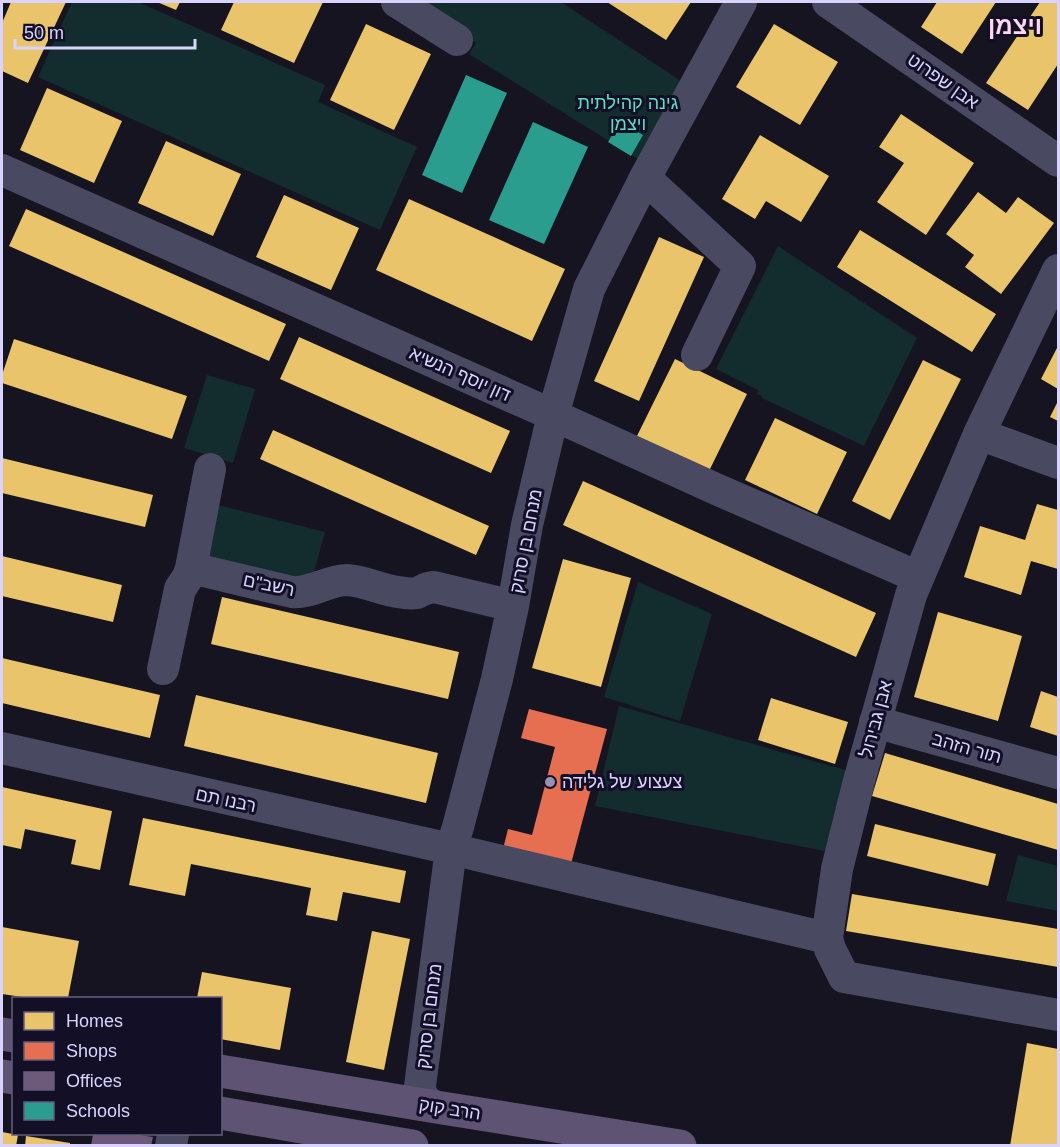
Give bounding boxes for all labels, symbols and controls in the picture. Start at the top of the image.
scale bar [15,12,195,50]
district label: ויצמן [988,12,1042,39]
text: 50 m [24,23,64,43]
street label: אבן שפרוט [904,49,983,113]
park label: גינה קהילתית ויצמן [578,93,679,134]
street label: דון יוסף הנשיא [406,343,514,405]
street label: מנחם בן סרוק [506,487,546,595]
street label: רשב"ם [241,570,297,600]
street label: אבן גבירול [856,678,896,760]
street label: תור הזהב [930,729,1004,767]
place label: צעצוע של גלידה [562,772,682,792]
marker: צעצוע של גלידה [543,775,557,789]
street label: רבנו תם [194,784,258,816]
street label: מנחם בן סרוק [413,962,445,1070]
legend [12,997,222,1135]
text: Homes [66,1011,123,1031]
text: Shops [66,1041,117,1061]
text: Offices [66,1071,122,1091]
street label: הרב קוק [418,1094,482,1124]
text: Schools [66,1101,130,1121]

